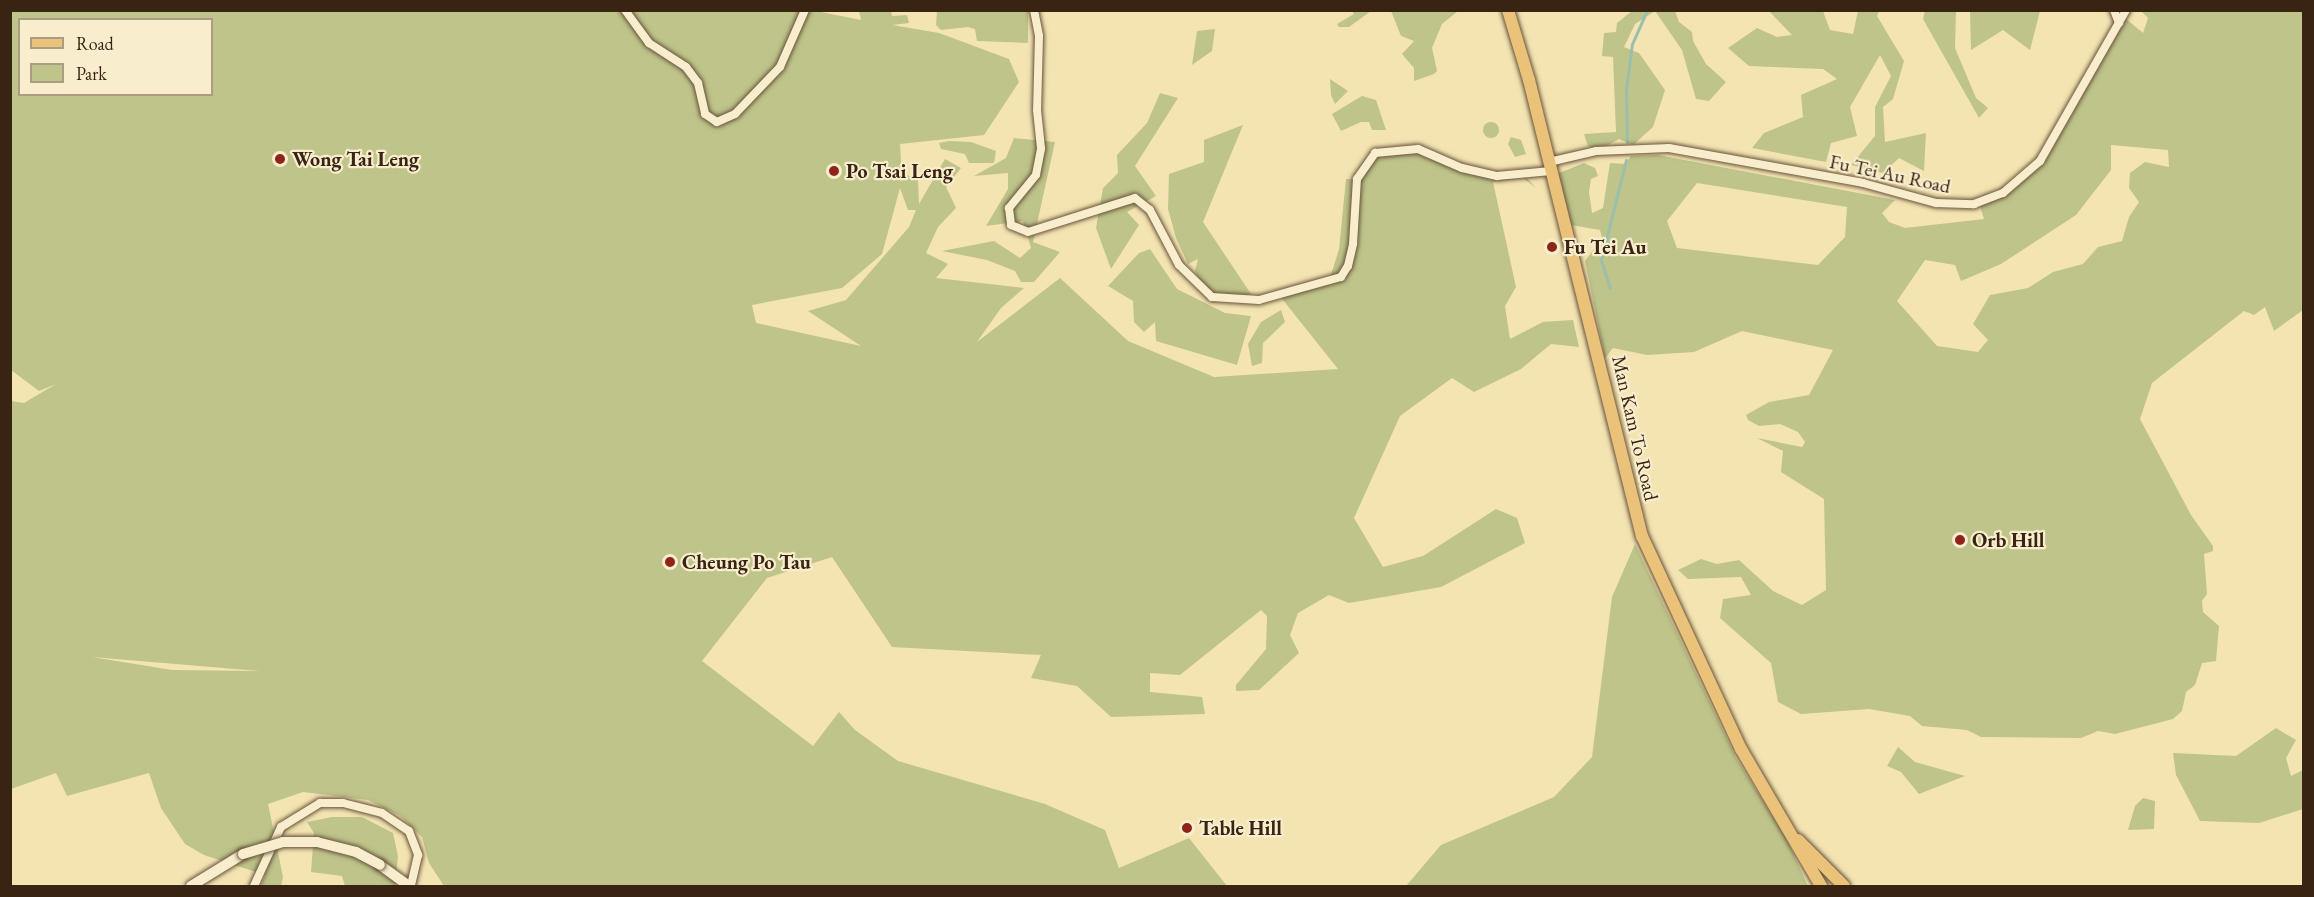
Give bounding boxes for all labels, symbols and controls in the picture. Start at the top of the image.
legend [18,18,213,96]
text: Road [76,32,114,55]
text: Park [76,62,107,85]
place label: Wong Tai Leng [292,147,419,171]
street label: Fu Tei Au Road [1827,149,1953,199]
marker: Wong Tai Leng [273,152,287,166]
place label: Po Tsai Leng [846,159,953,183]
marker: Po Tsai Leng [827,164,841,178]
place label: Fu Tei Au [1564,235,1646,259]
marker: Fu Tei Au [1545,240,1559,254]
street label: Man Kam To Road [1607,353,1663,503]
place label: Orb Hill [1972,528,2044,552]
marker: Orb Hill [1953,533,1967,547]
place label: Cheung Po Tau [682,550,811,574]
marker: Cheung Po Tau [663,555,677,569]
place label: Table Hill [1199,816,1282,840]
marker: Table Hill [1180,821,1194,835]

